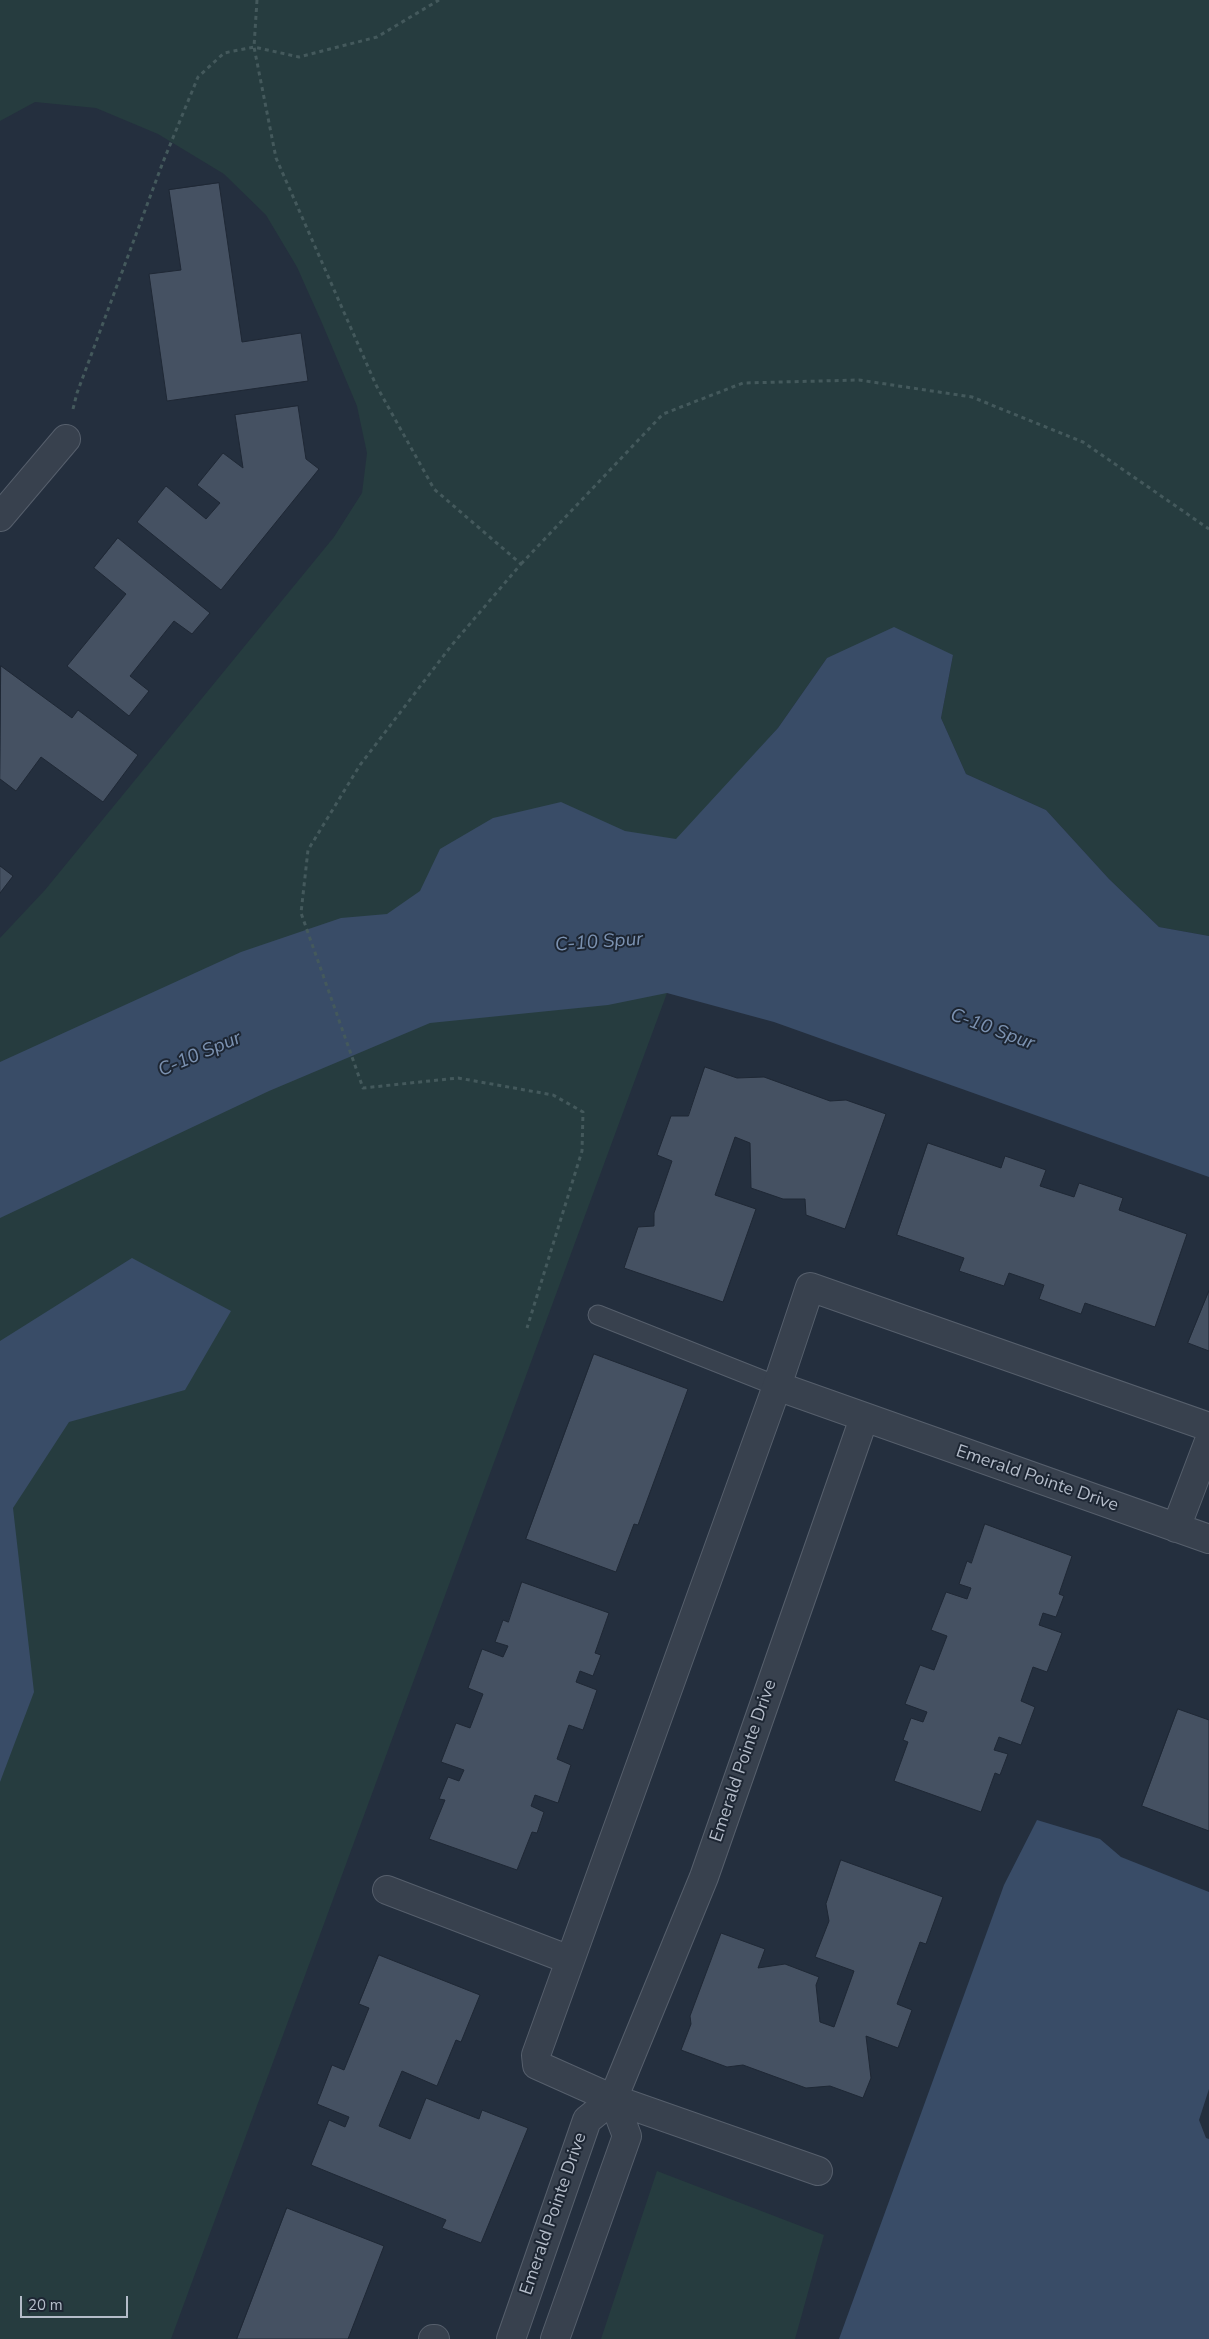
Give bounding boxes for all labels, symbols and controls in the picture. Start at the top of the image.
water label: C-10 Spur [554,929,644,957]
water label: C-10 Spur [947,1004,1037,1056]
water label: C-10 Spur [155,1027,245,1083]
street label: Emerald Pointe Drive [953,1441,1121,1517]
street label: Emerald Pointe Drive [706,1677,782,1845]
street label: Emerald Pointe Drive [516,2130,592,2298]
scale bar [22,2286,130,2318]
text: 20 m [28,2295,63,2315]

